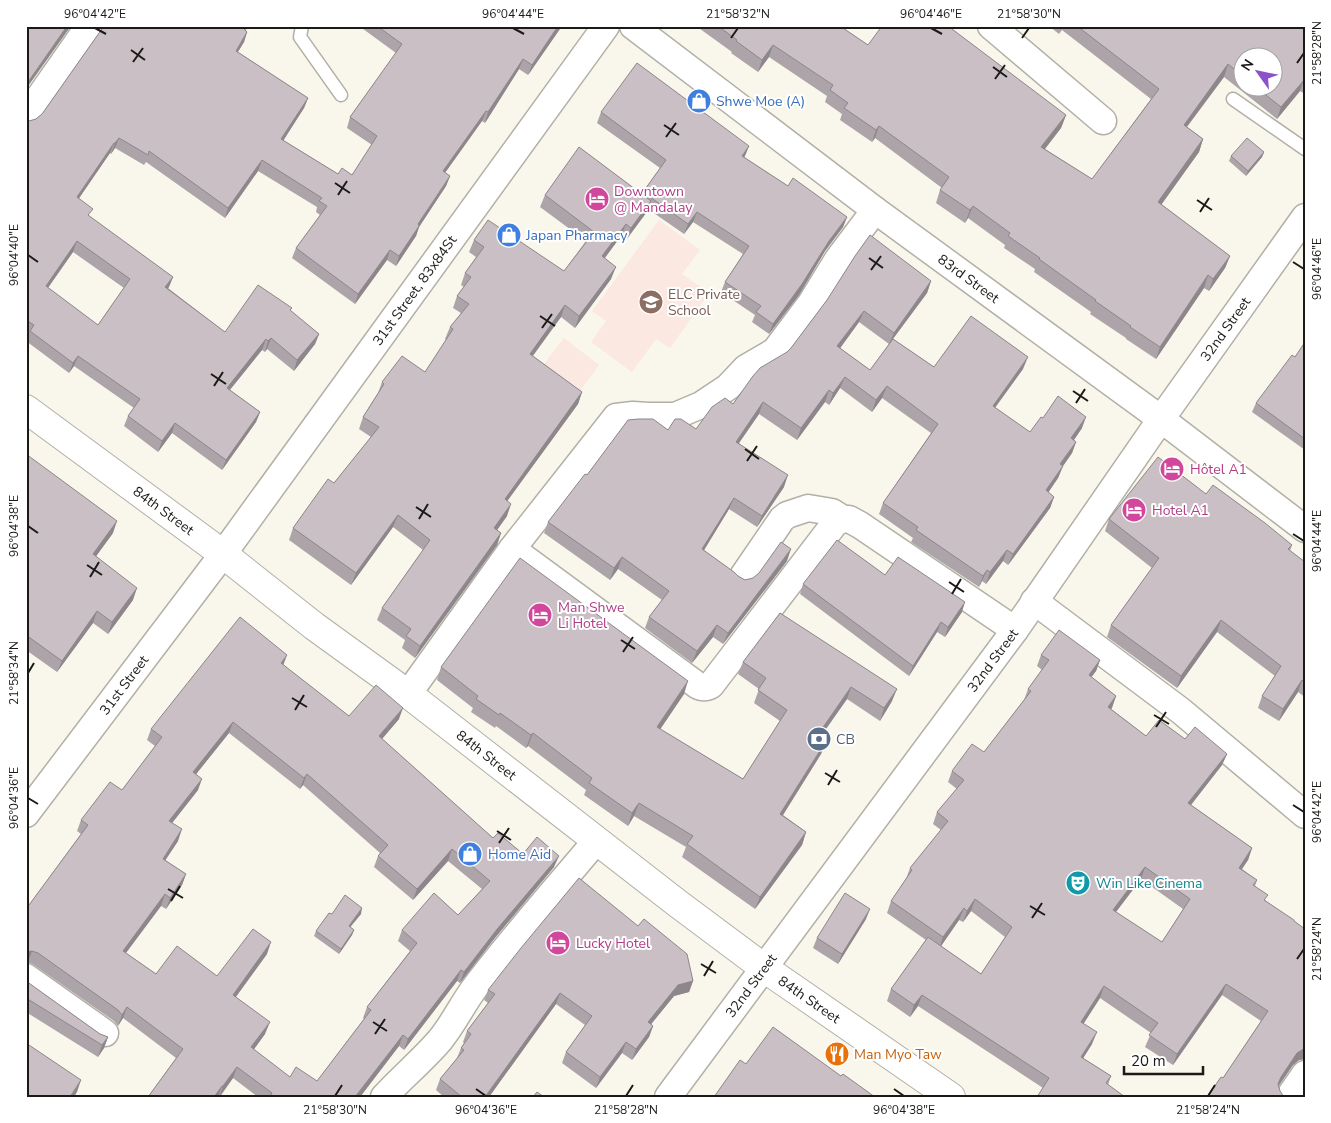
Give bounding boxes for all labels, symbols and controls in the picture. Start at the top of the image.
text: 96°04'42"E [64,6,126,22]
text: 96°04'44"E [482,6,544,22]
text: 21°58'32"N [706,6,770,22]
text: 96°04'46"E [900,6,962,22]
text: 21°58'30"N [997,6,1061,22]
text: 21°58'28"N [1309,21,1325,85]
north arrow [1234,48,1284,98]
text: N [1237,56,1258,75]
shop icon: Shwe Moe (A) [686,88,712,114]
place label: Shwe Moe (A) [716,92,805,111]
place label: Downtown @ Mandalay [614,182,693,217]
hotel icon: Downtown @ Mandalay [584,186,610,212]
shop icon: Japan Pharmacy [496,222,522,248]
text: 96°04'40"E [6,224,22,286]
place label: Japan Pharmacy [525,226,628,245]
street label: 31st Street, 83x84St [368,231,461,349]
text: 96°04'46"E [1309,238,1325,300]
street label: 83rd Street [934,250,1003,307]
place label: ELC Private School [668,285,740,320]
school or university icon: ELC Private School [638,289,664,315]
street label: 32nd Street [1196,293,1255,365]
hotel icon: Hôtel A1 [1159,456,1185,482]
place label: Hôtel A1 [1190,460,1247,479]
street label: 84th Street [129,482,198,539]
text: 96°04'38"E [6,495,22,557]
hotel icon: Hotel A1 [1121,497,1147,523]
place label: Hotel A1 [1152,501,1209,520]
text: 96°04'44"E [1309,510,1325,572]
place label: Man Shwe Li Hotel [558,598,625,633]
hotel icon: Man Shwe Li Hotel [527,602,553,628]
street label: 32nd Street [963,625,1022,696]
text: 21°58'34"N [6,641,22,705]
street label: 31st Street [95,651,153,719]
street label: 84th Street [452,725,521,784]
bank icon: CB [806,726,832,752]
place label: CB [836,730,855,749]
text: 96°04'36"E [6,767,22,829]
text: 96°04'42"E [1309,781,1325,843]
shop icon: Home Aid [457,841,483,867]
place label: Home Aid [488,845,551,864]
theatre icon: Win Like Cinema [1065,870,1091,896]
place label: Win Like Cinema [1096,874,1202,893]
text: 21°58'24"N [1309,917,1325,981]
hotel icon: Lucky Hotel [545,930,571,956]
place label: Lucky Hotel [576,934,651,953]
street label: 32nd Street [721,950,781,1021]
street label: 84th Street [775,971,844,1027]
restaurant icon: Man Myo Taw [824,1041,850,1067]
scale bar [1124,1043,1202,1075]
place label: Man Myo Taw [854,1045,942,1064]
text: 20 m [1131,1051,1166,1071]
text: 21°58'30"N [303,1102,367,1118]
text: 96°04'36"E [455,1102,517,1118]
text: 21°58'28"N [594,1102,658,1118]
text: 96°04'38"E [873,1102,935,1118]
text: 21°58'24"N [1176,1102,1240,1118]

